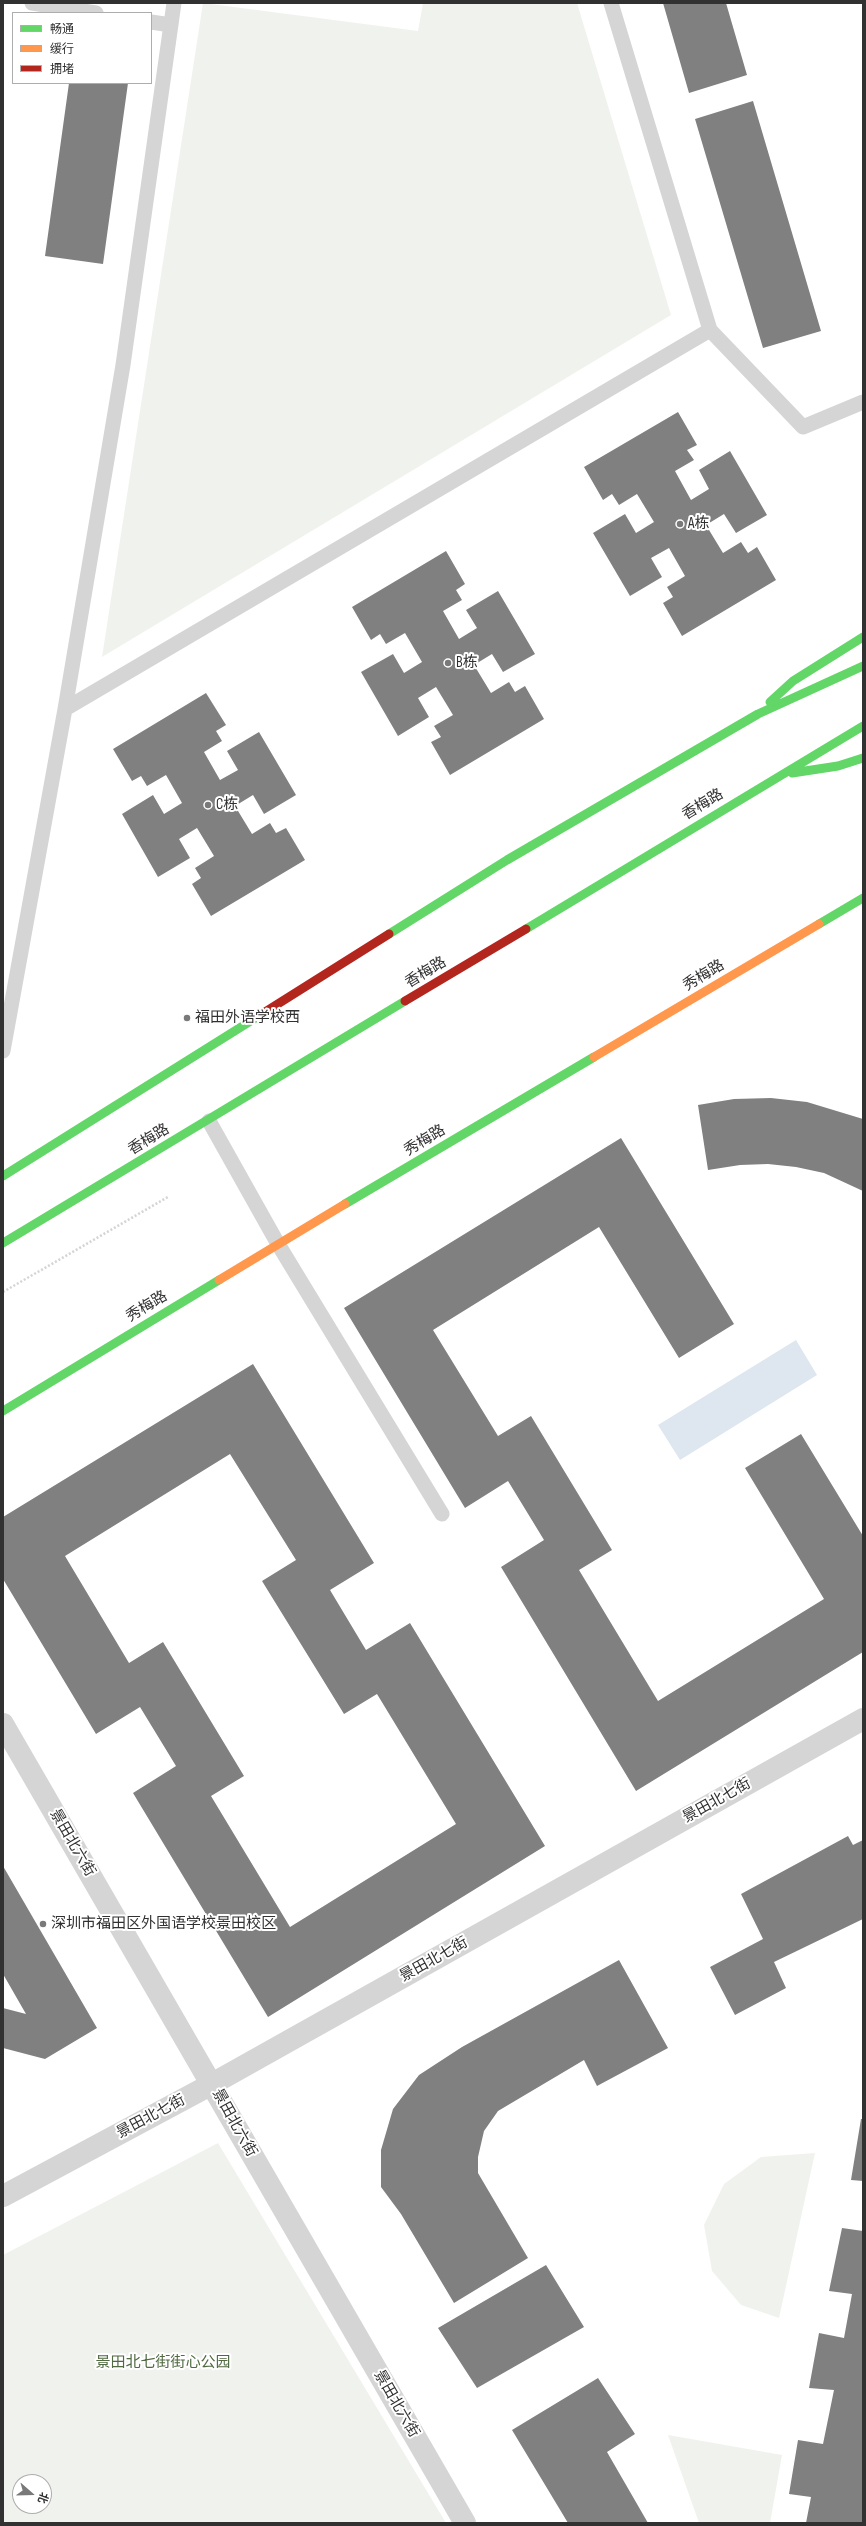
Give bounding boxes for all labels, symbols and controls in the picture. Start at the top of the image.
legend [12,12,152,84]
text: 畅通 [50,22,74,37]
text: 缓行 [50,42,74,57]
text: 拥堵 [50,62,74,77]
place label: A栋 [688,515,709,533]
marker: A栋 [675,519,685,529]
place label: B栋 [456,654,478,672]
marker: B栋 [443,658,453,668]
street label: 香梅路 [679,786,727,824]
place label: C栋 [216,796,238,814]
marker: C栋 [203,800,213,810]
street label: 香梅路 [402,954,450,992]
street label: 秀梅路 [680,957,728,995]
place label: 福田外语学校西 [195,1009,300,1027]
marker: 福田外语学校西 [182,1013,192,1023]
street label: 香梅路 [125,1121,173,1159]
street label: 秀梅路 [401,1122,449,1160]
street label: 秀梅路 [123,1288,171,1326]
street label: 景田北七街 [680,1775,754,1827]
street label: 景田北六街 [45,1806,99,1880]
place label: 深圳市福田区外国语学校景田校区 [51,1915,276,1933]
marker: 深圳市福田区外国语学校景田校区 [38,1919,48,1929]
street label: 景田北七街 [397,1934,471,1986]
street label: 景田北六街 [208,2086,260,2160]
street label: 景田北七街 [114,2091,188,2143]
park label: 景田北七街街心公园 [96,2354,230,2372]
street label: 景田北六街 [369,2367,423,2441]
north arrow [12,2474,52,2514]
text: 北 [35,2491,51,2505]

